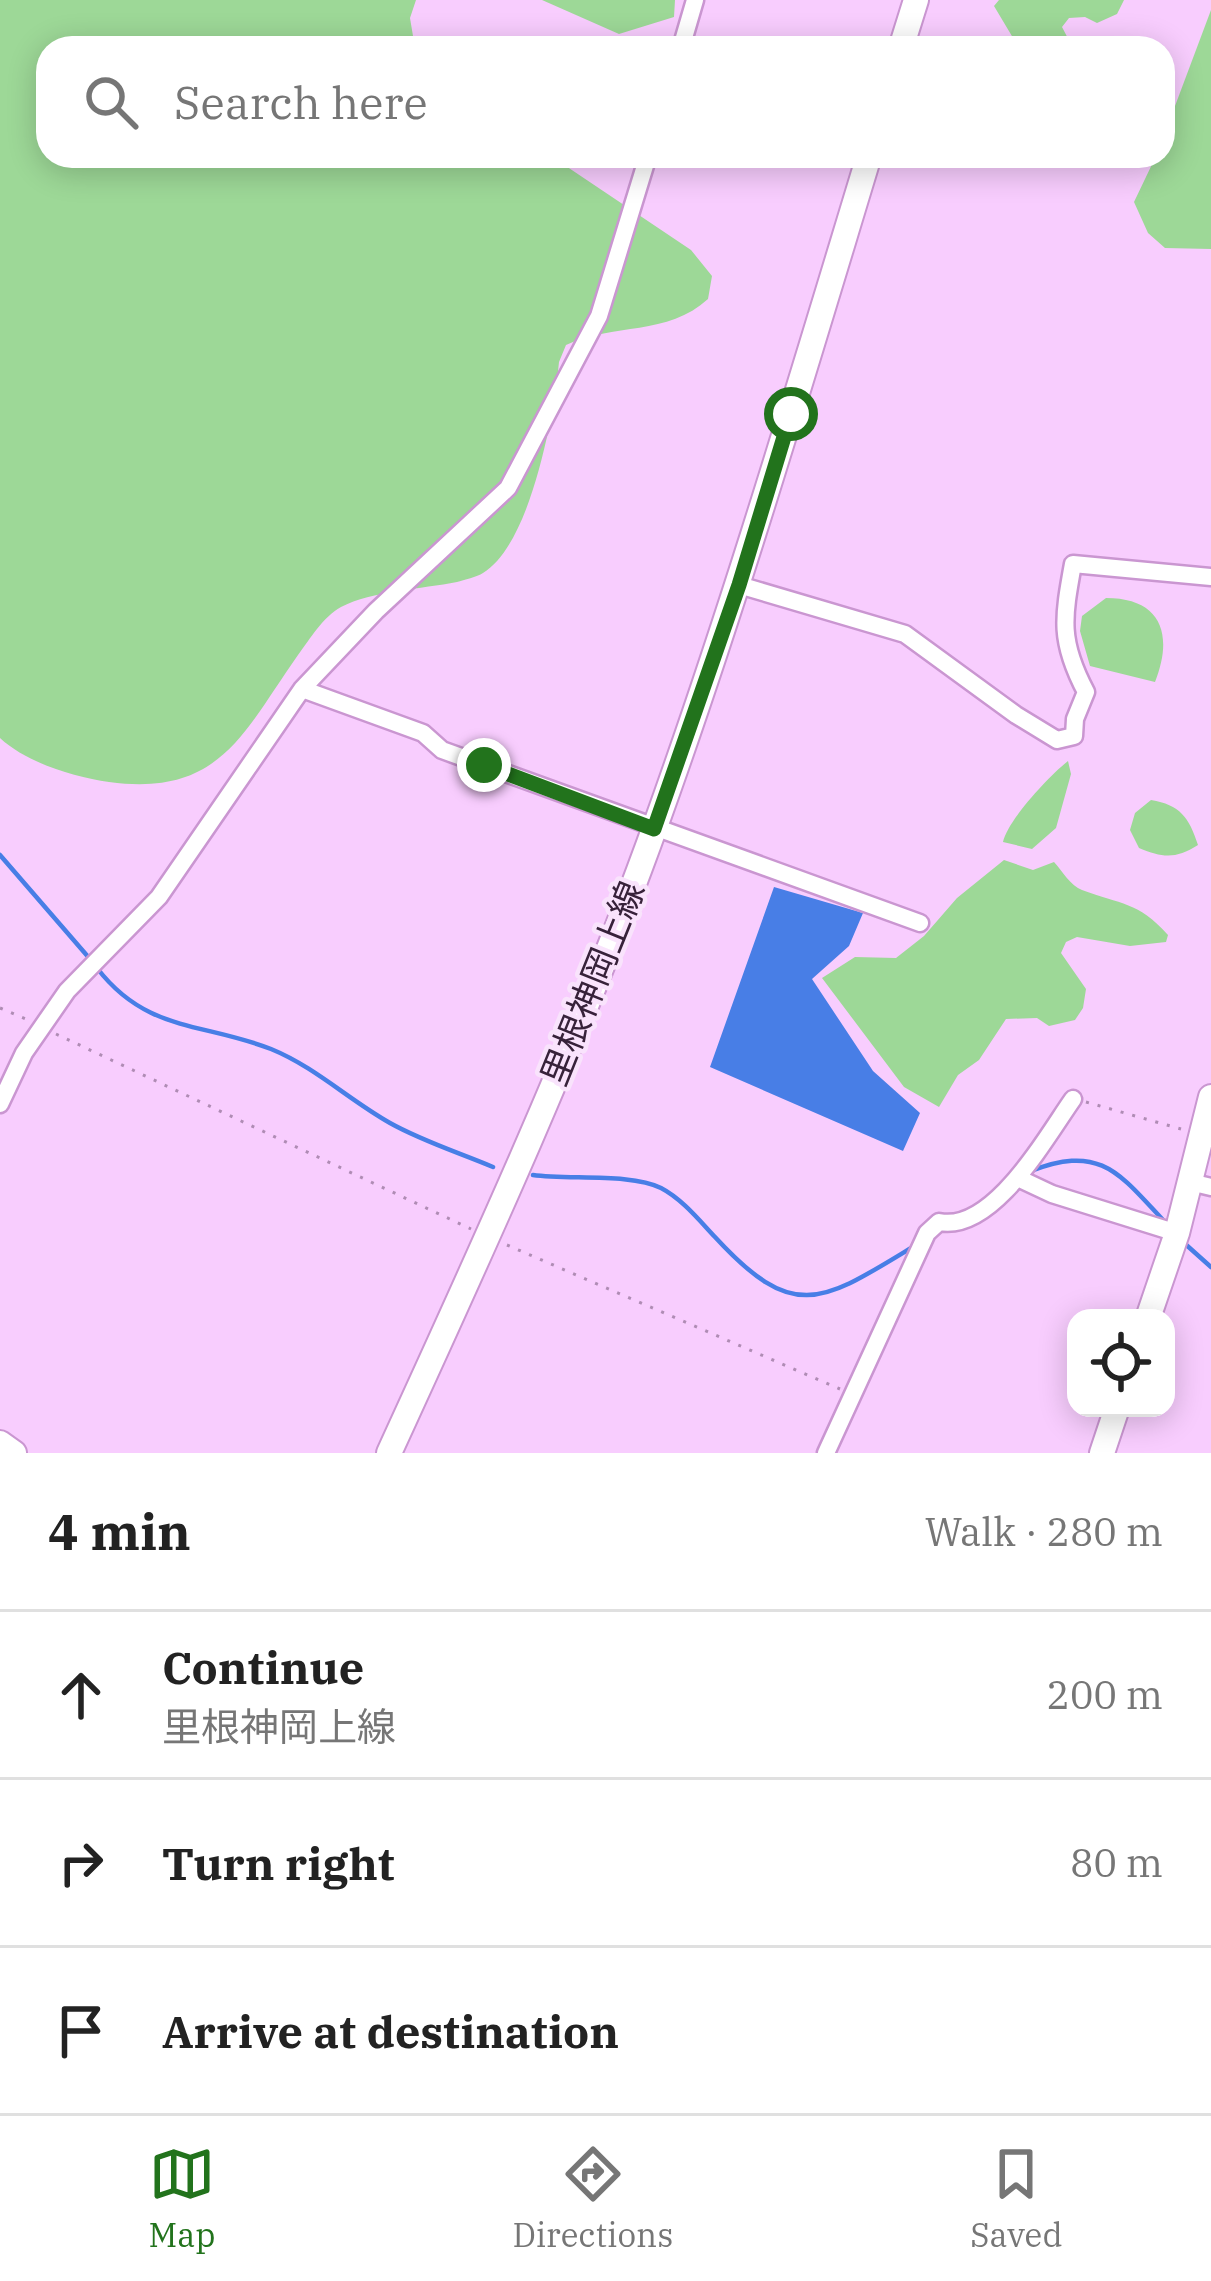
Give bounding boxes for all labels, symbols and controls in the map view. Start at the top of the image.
search box [36,36,1175,168]
icon: search [78,69,144,135]
text: Search here [174,73,428,131]
route start [764,387,818,441]
route end [457,738,511,792]
street label: 里根神岡上線 [530,874,654,1092]
map controls [1067,1309,1175,1417]
button: locate [1067,1309,1175,1417]
text: 4 min [48,1498,191,1564]
text: Walk · 280 m [925,1506,1163,1557]
text: Continue [162,1638,364,1696]
icon: ahead [48,1662,114,1728]
text: 200 m [1047,1669,1163,1720]
text: 里根神岡上線 [162,1701,396,1752]
icon: right [48,1830,114,1896]
text: Turn right [162,1834,394,1892]
text: 80 m [1070,1837,1163,1888]
icon: arrive [48,1998,114,2064]
text: Arrive at destination [162,2002,619,2060]
tab: Map [148,2141,215,2256]
tab: Directions [512,2141,673,2256]
tab: Saved [970,2141,1063,2256]

